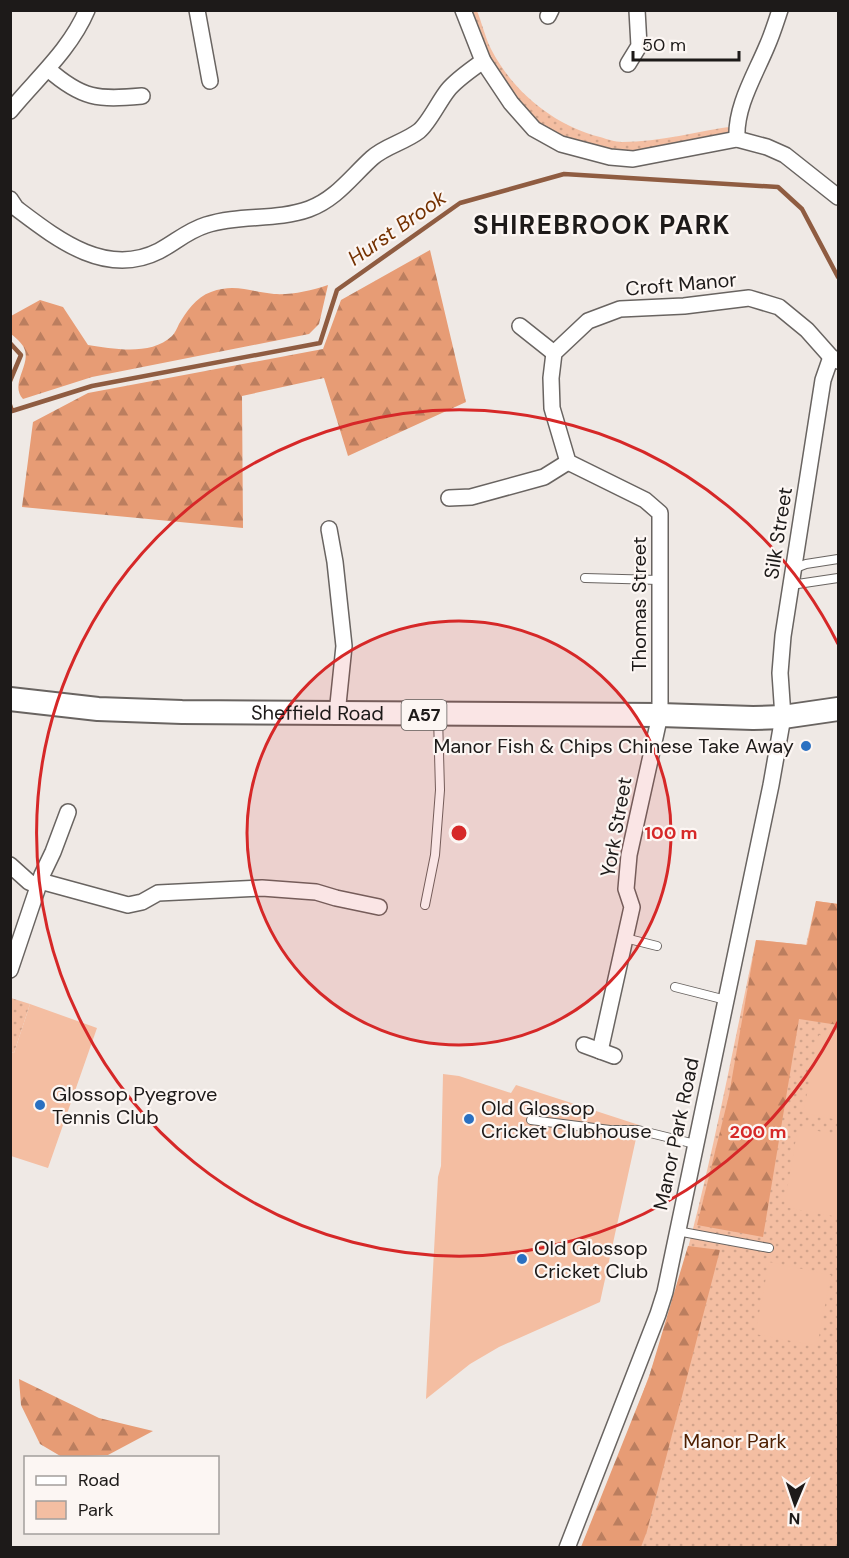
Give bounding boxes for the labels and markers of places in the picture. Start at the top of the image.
place label: Manor Fish & Chips Chinese Take Away [433,733,794,759]
marker: Manor Fish & Chips Chinese Take Away [799,739,813,753]
centre of rings [449,823,469,843]
place label: Glossop Pyegrove Tennis Club [52,1081,217,1130]
place label: Old Glossop Cricket Clubhouse [481,1095,652,1144]
marker: Glossop Pyegrove Tennis Club [33,1098,47,1112]
marker: Old Glossop Cricket Clubhouse [462,1112,476,1126]
place label: Old Glossop Cricket Club [534,1235,648,1284]
marker: Old Glossop Cricket Club [515,1252,529,1266]

